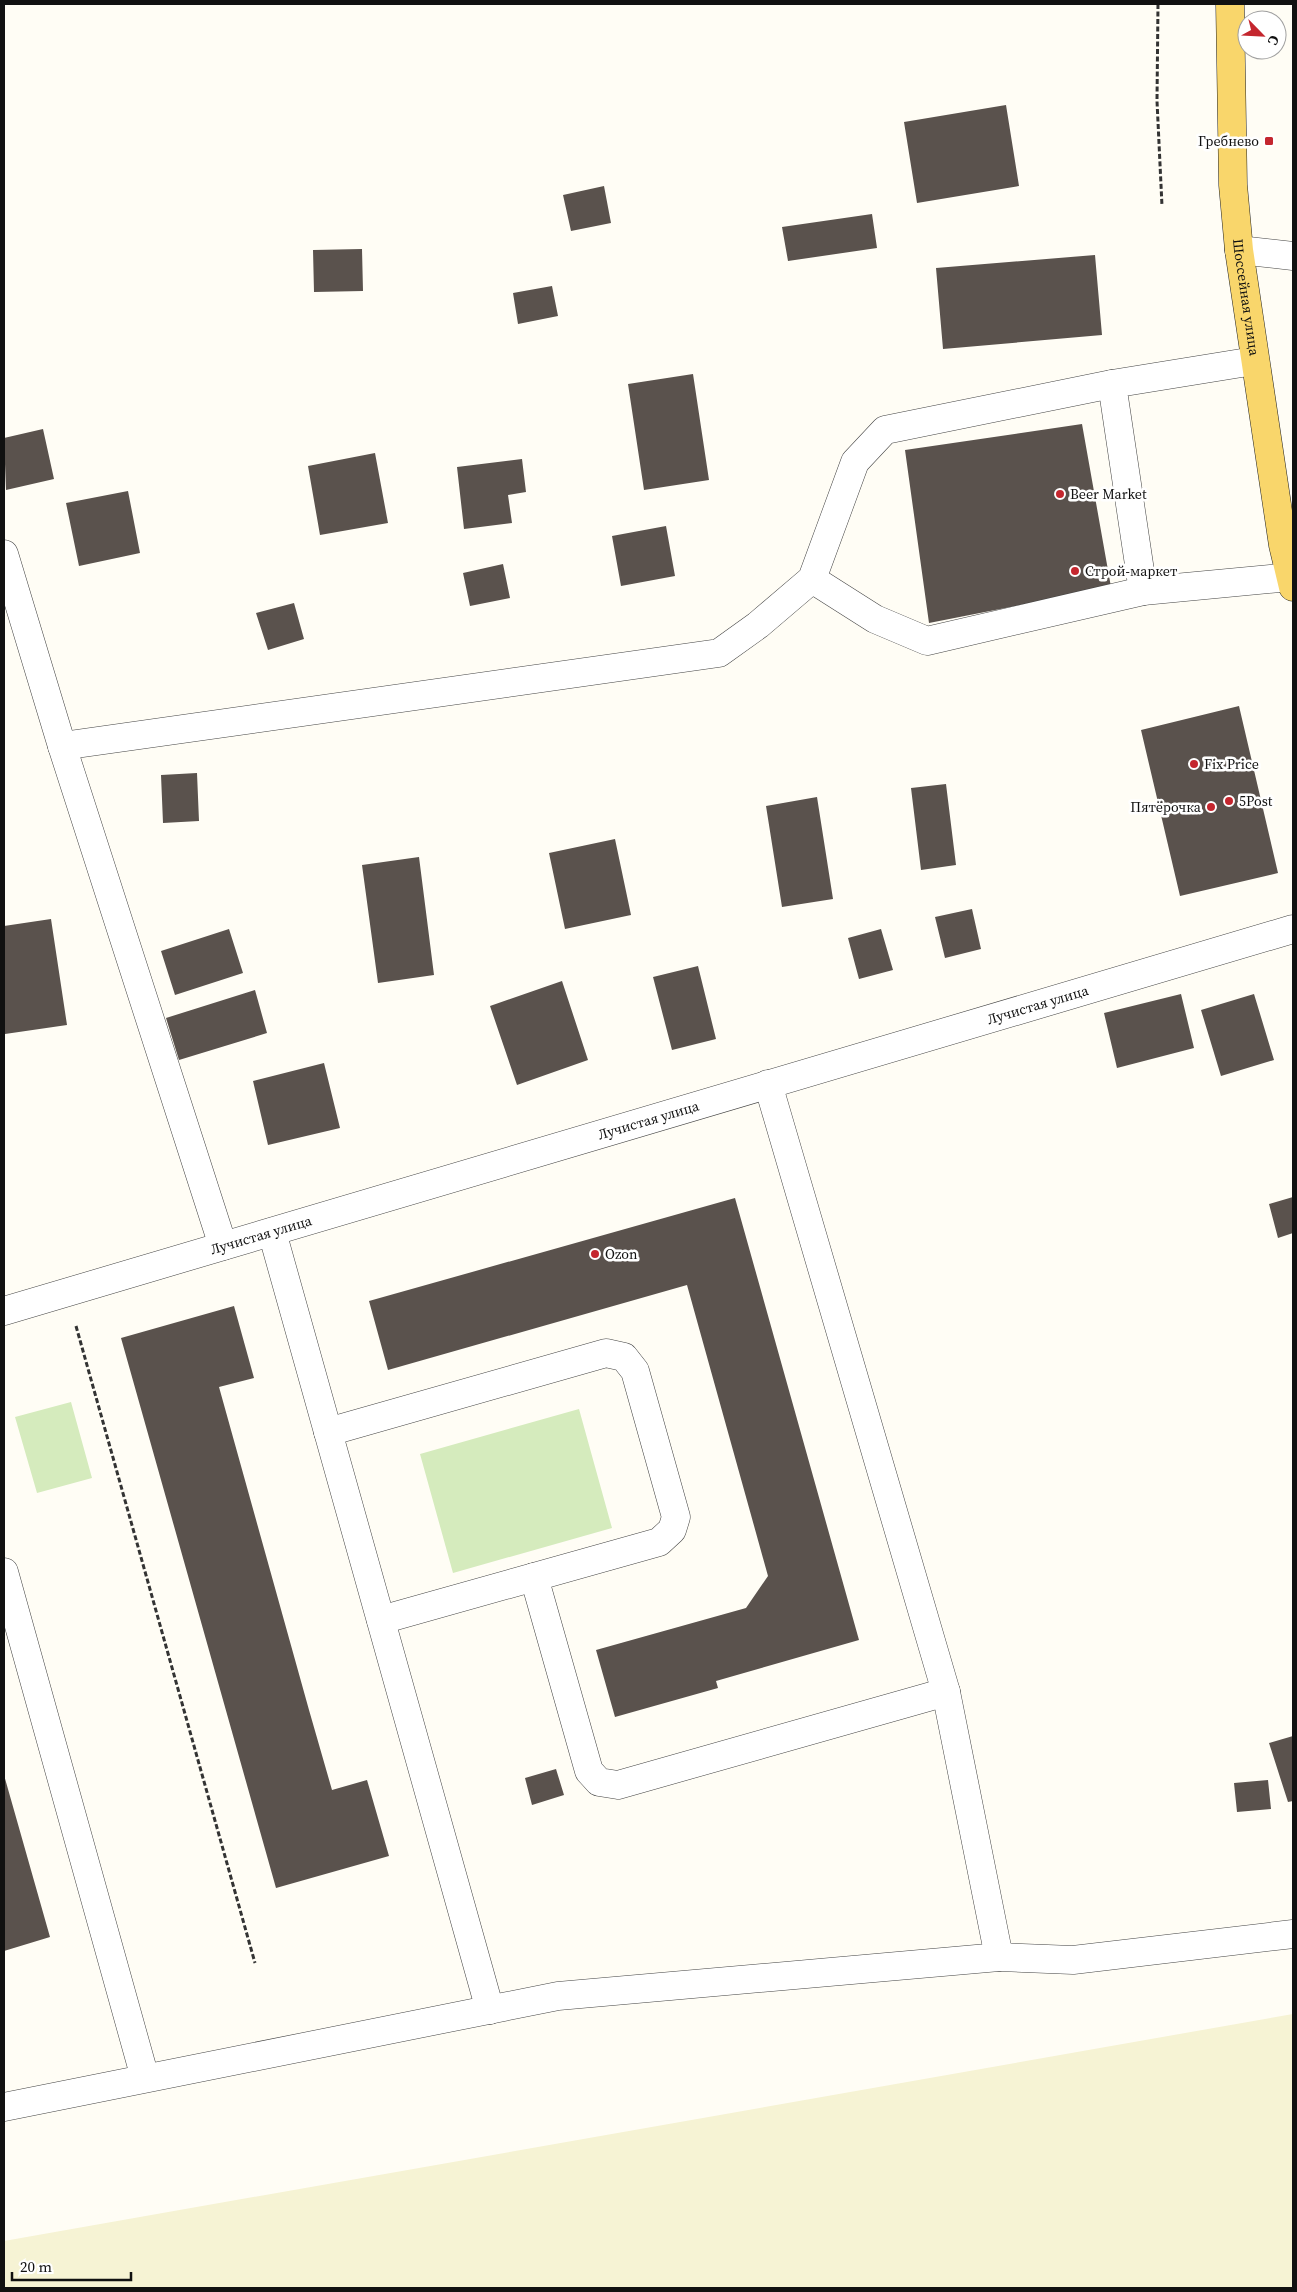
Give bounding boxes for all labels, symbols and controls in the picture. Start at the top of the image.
north arrow [1237,10,1287,60]
text: С [1263,32,1285,49]
place label: Гребнево [1198,131,1259,151]
marker: Гребнево [1263,135,1275,147]
street label: Шоссейная улица [1228,238,1265,358]
place label: Beer Market [1070,484,1147,504]
marker: Beer Market [1054,488,1066,500]
place label: Строй-маркет [1085,561,1178,581]
marker: Строй-маркет [1069,565,1081,577]
place label: Fix Price [1204,754,1259,774]
marker: Fix Price [1188,758,1200,770]
place label: 5Post [1239,791,1273,811]
marker: 5Post [1223,795,1235,807]
place label: Пятёрочка [1130,797,1202,817]
marker: Пятёрочка [1205,801,1217,813]
street label: Лучистая улица [984,980,1091,1029]
street label: Лучистая улица [595,1095,702,1145]
street label: Лучистая улица [208,1210,315,1259]
place label: Ozon [605,1244,638,1264]
marker: Ozon [589,1248,601,1260]
scale bar [12,2250,131,2282]
text: 20 m [20,2256,52,2277]

